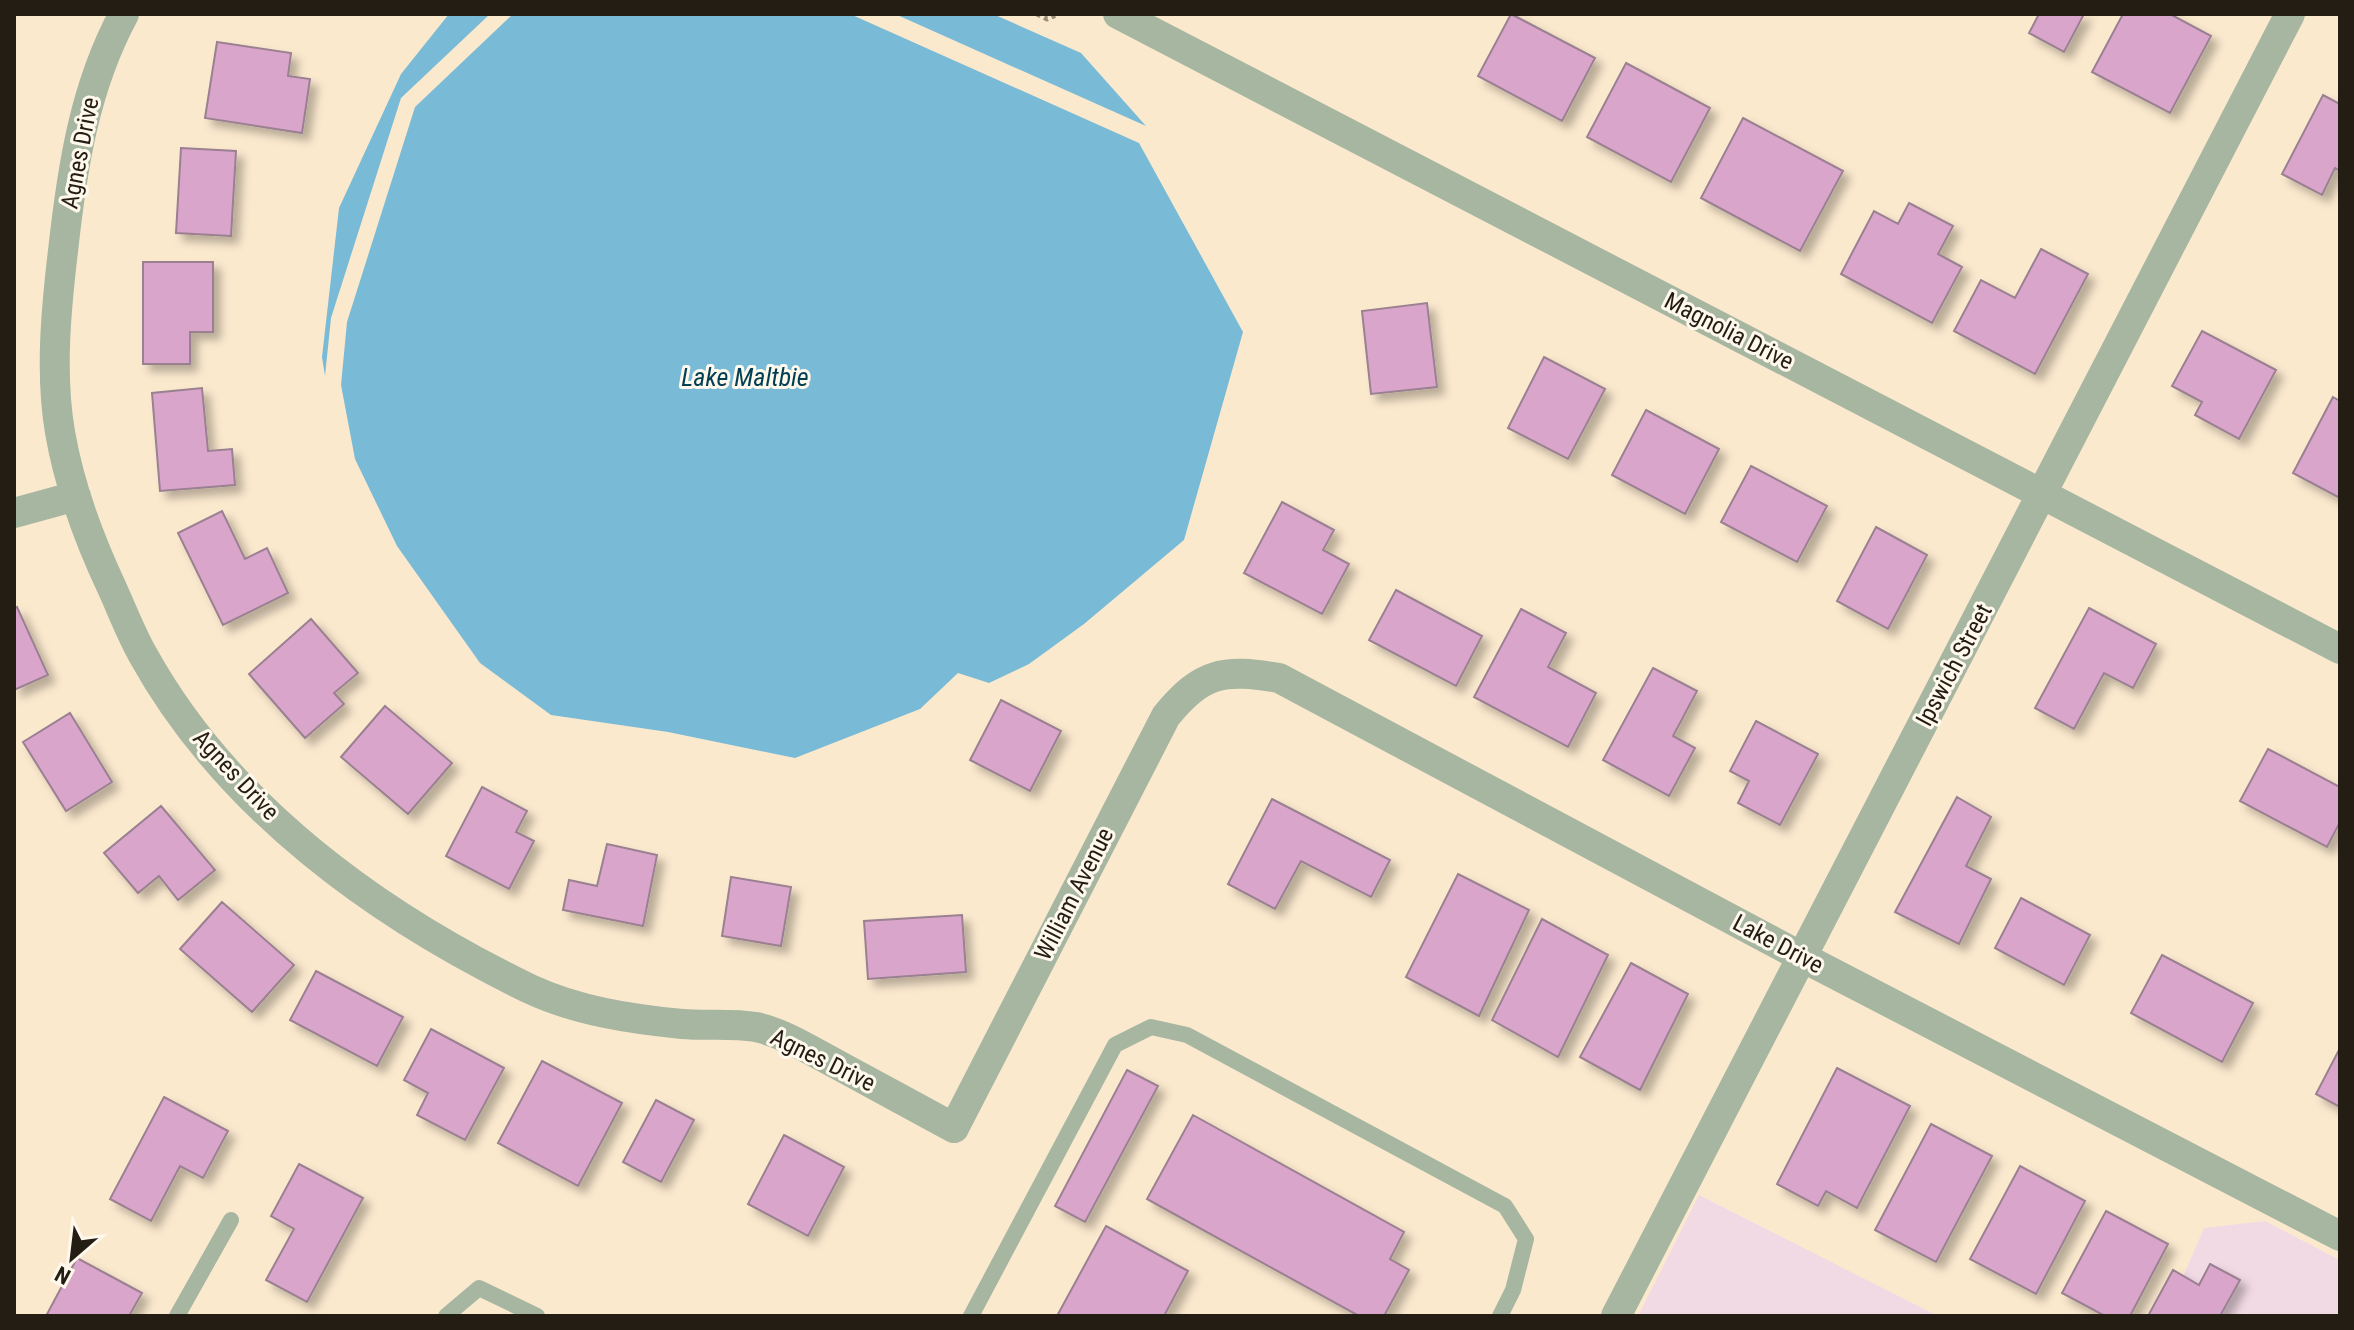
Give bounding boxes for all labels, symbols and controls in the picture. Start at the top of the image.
street label: Agnes Drive [55,95,105,211]
street label: Magnolia Drive [1660,287,1798,375]
water label: Lake Maltbie [681,362,809,392]
street label: Ipswich Street [1910,599,1998,731]
street label: Agnes Drive [187,724,285,826]
street label: William Avenue [1029,823,1119,965]
street label: Lake Drive [1728,909,1828,979]
street label: Agnes Drive [766,1023,880,1097]
north arrow [32,1218,112,1298]
text: N [51,1261,75,1289]

